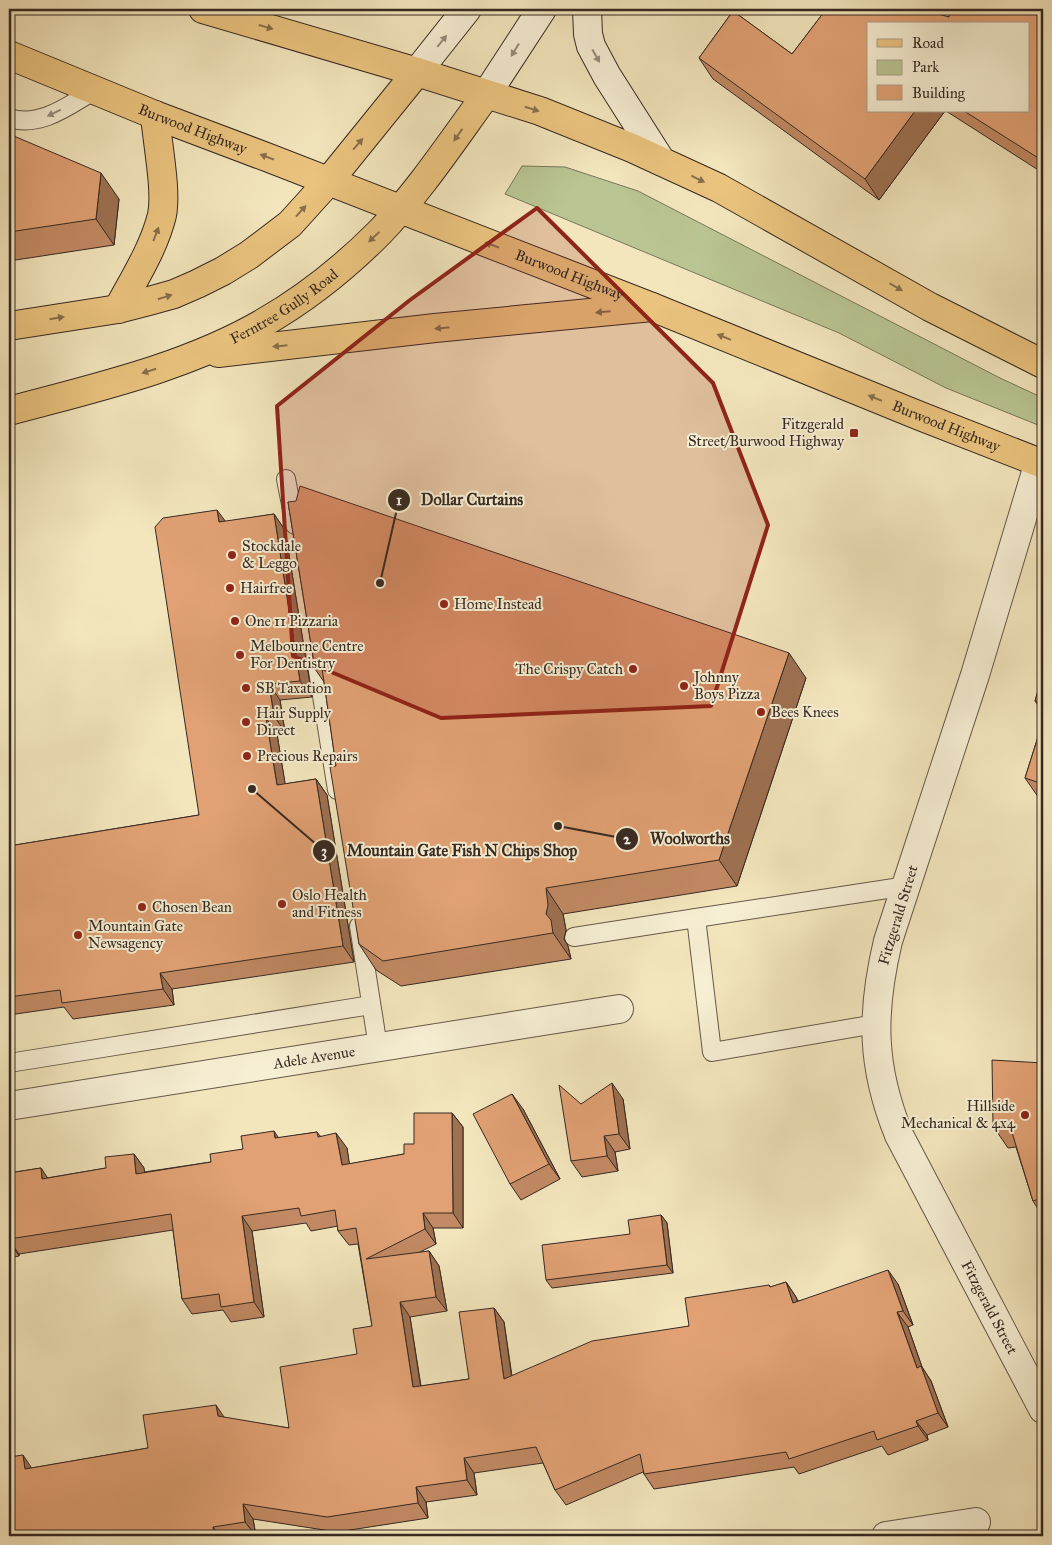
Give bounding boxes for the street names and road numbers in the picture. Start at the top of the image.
street label: Burwood Highway [136,100,250,158]
street label: Burwood Highway [513,246,627,304]
street label: Ferntree Gully Road [227,265,342,348]
street label: Burwood Highway [889,397,1004,456]
street label: Fitzgerald Street [874,862,922,967]
street label: Adele Avenue [271,1042,356,1073]
street label: Fitzgerald Street [958,1257,1022,1358]

